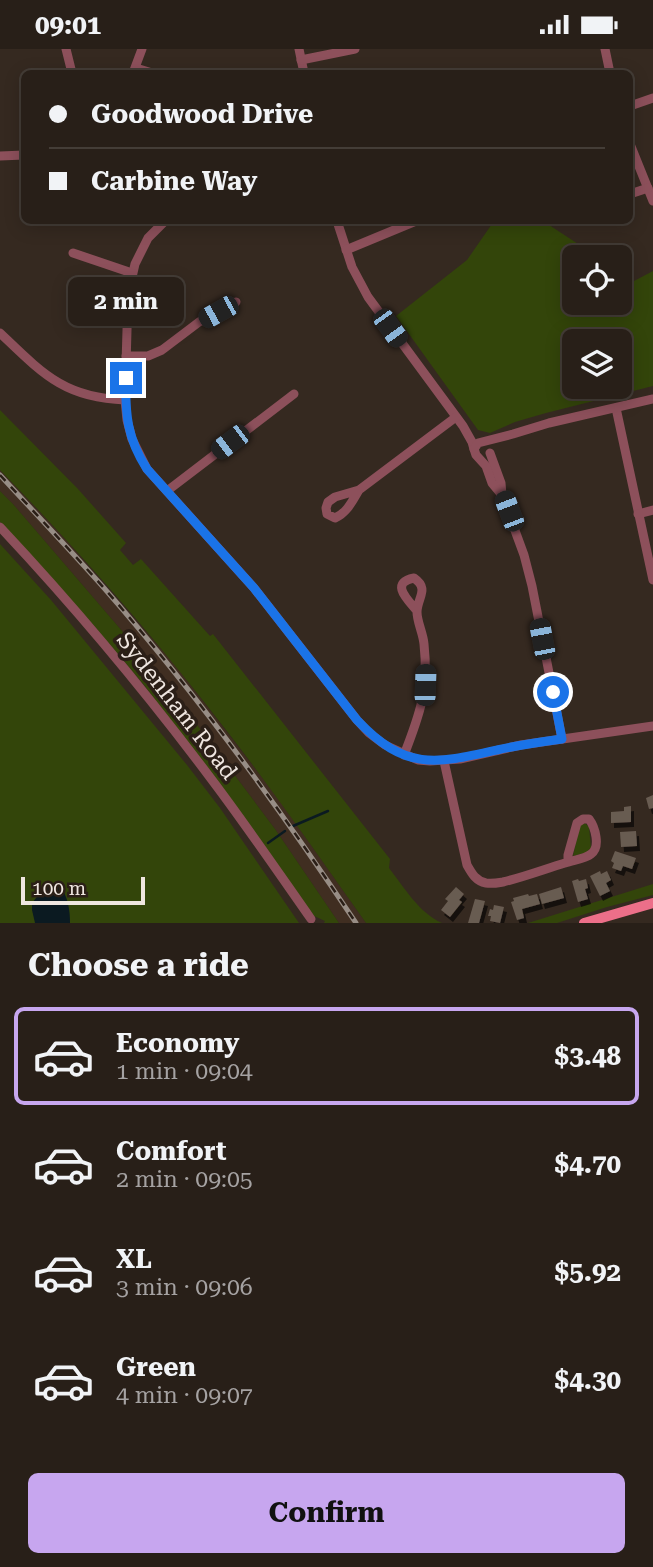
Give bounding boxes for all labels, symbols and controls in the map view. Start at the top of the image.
text: 09:01 [35,10,101,40]
text: Goodwood Drive [91,99,313,129]
text: Carbine Way [91,166,258,196]
map controls [562,245,632,399]
button: locate [562,245,632,315]
callout: 2 min [68,277,184,325]
text: 2 min [94,288,158,315]
car [195,293,242,331]
car [370,305,411,351]
button: layers [562,329,632,399]
route end [110,362,142,394]
car [207,421,254,463]
car [492,488,527,534]
car [528,616,557,662]
street label: Sydenham Road [111,627,243,785]
car [414,664,437,706]
route start [537,676,569,708]
scale bar [21,874,145,906]
text: 100 m [32,877,86,900]
text: Choose a ride [28,946,249,984]
icon: car [32,1025,95,1088]
text: Economy [116,1028,239,1058]
text: $3.48 [555,1041,621,1071]
text: 1 min · 09:04 [116,1058,253,1085]
icon: car [32,1133,95,1196]
text: Comfort [116,1136,226,1166]
text: $4.70 [555,1149,621,1179]
text: 2 min · 09:05 [116,1166,253,1193]
icon: car [32,1241,95,1304]
text: XL [116,1244,152,1274]
text: $5.92 [555,1257,621,1287]
text: 3 min · 09:06 [116,1274,253,1301]
icon: car [32,1349,95,1412]
text: Green [116,1352,196,1382]
text: $4.30 [555,1365,621,1395]
text: 4 min · 09:07 [116,1382,253,1409]
button: Confirm [28,1473,625,1553]

